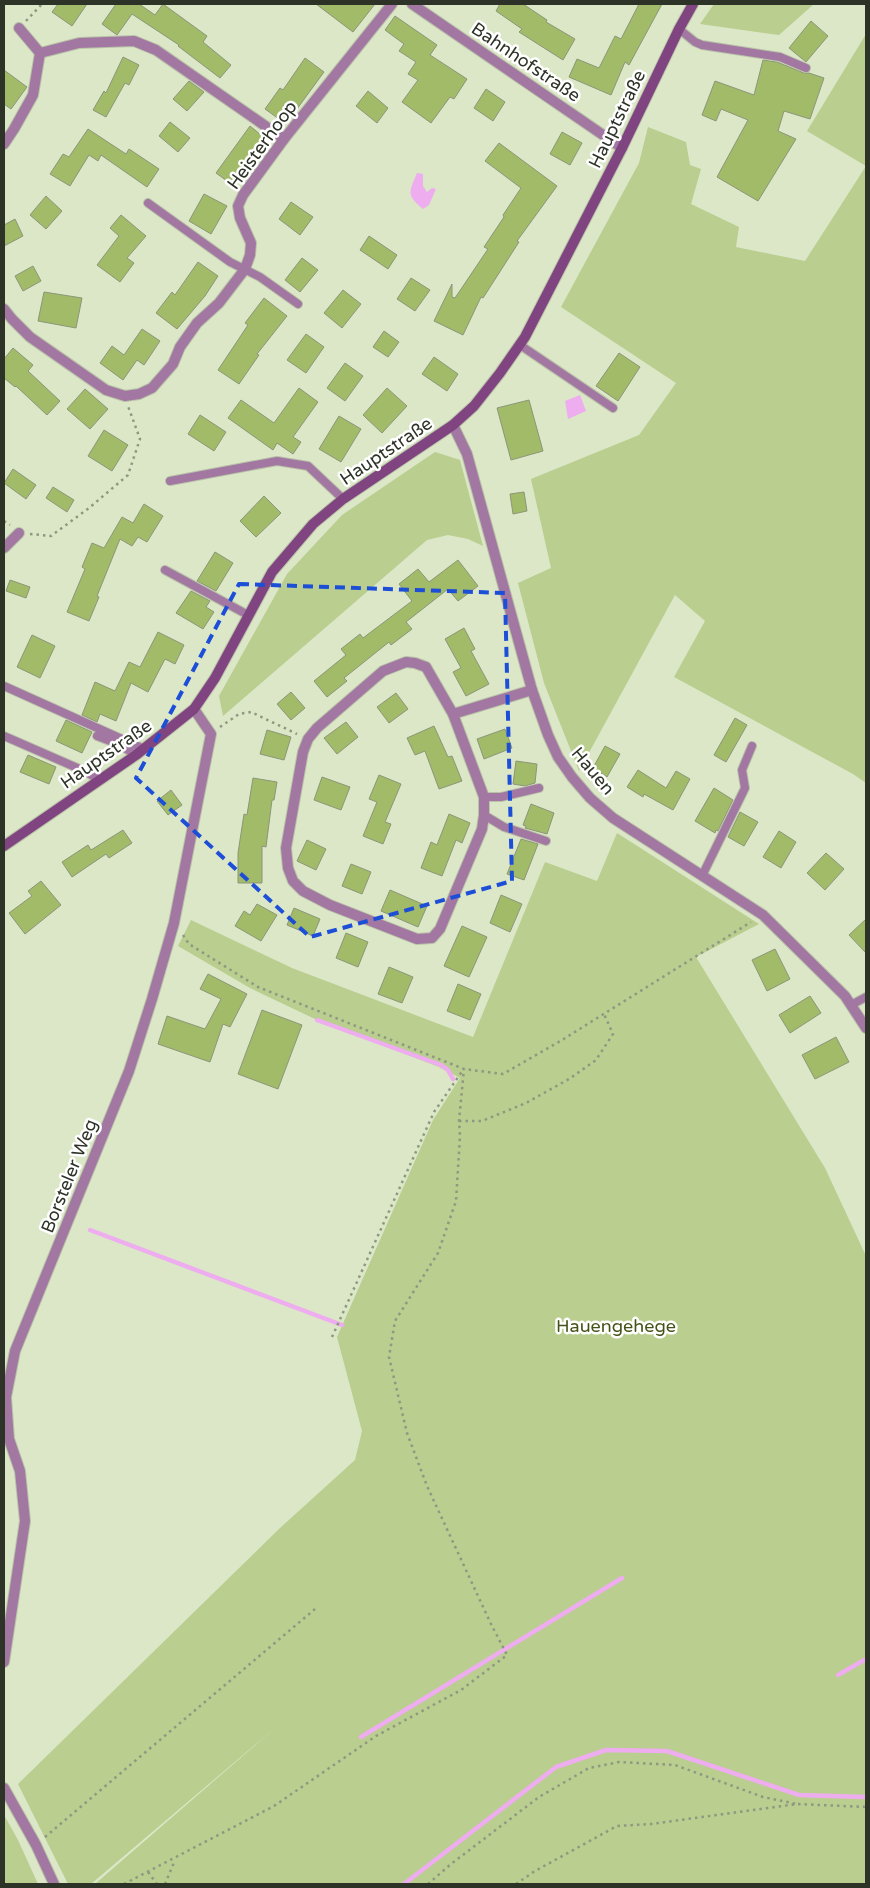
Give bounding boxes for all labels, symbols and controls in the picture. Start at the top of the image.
street label: Bahnhofstraße [467,17,585,107]
street label: Hauptstraße [584,66,650,172]
street label: Heisterhoop [222,96,302,194]
street label: Hauptstraße [336,412,436,490]
street label: Hauptstraße [56,714,156,794]
street label: Hauen [567,743,619,799]
street label: Borsteler Weg [36,1116,102,1236]
park label: Hauengehege [556,1315,676,1337]

